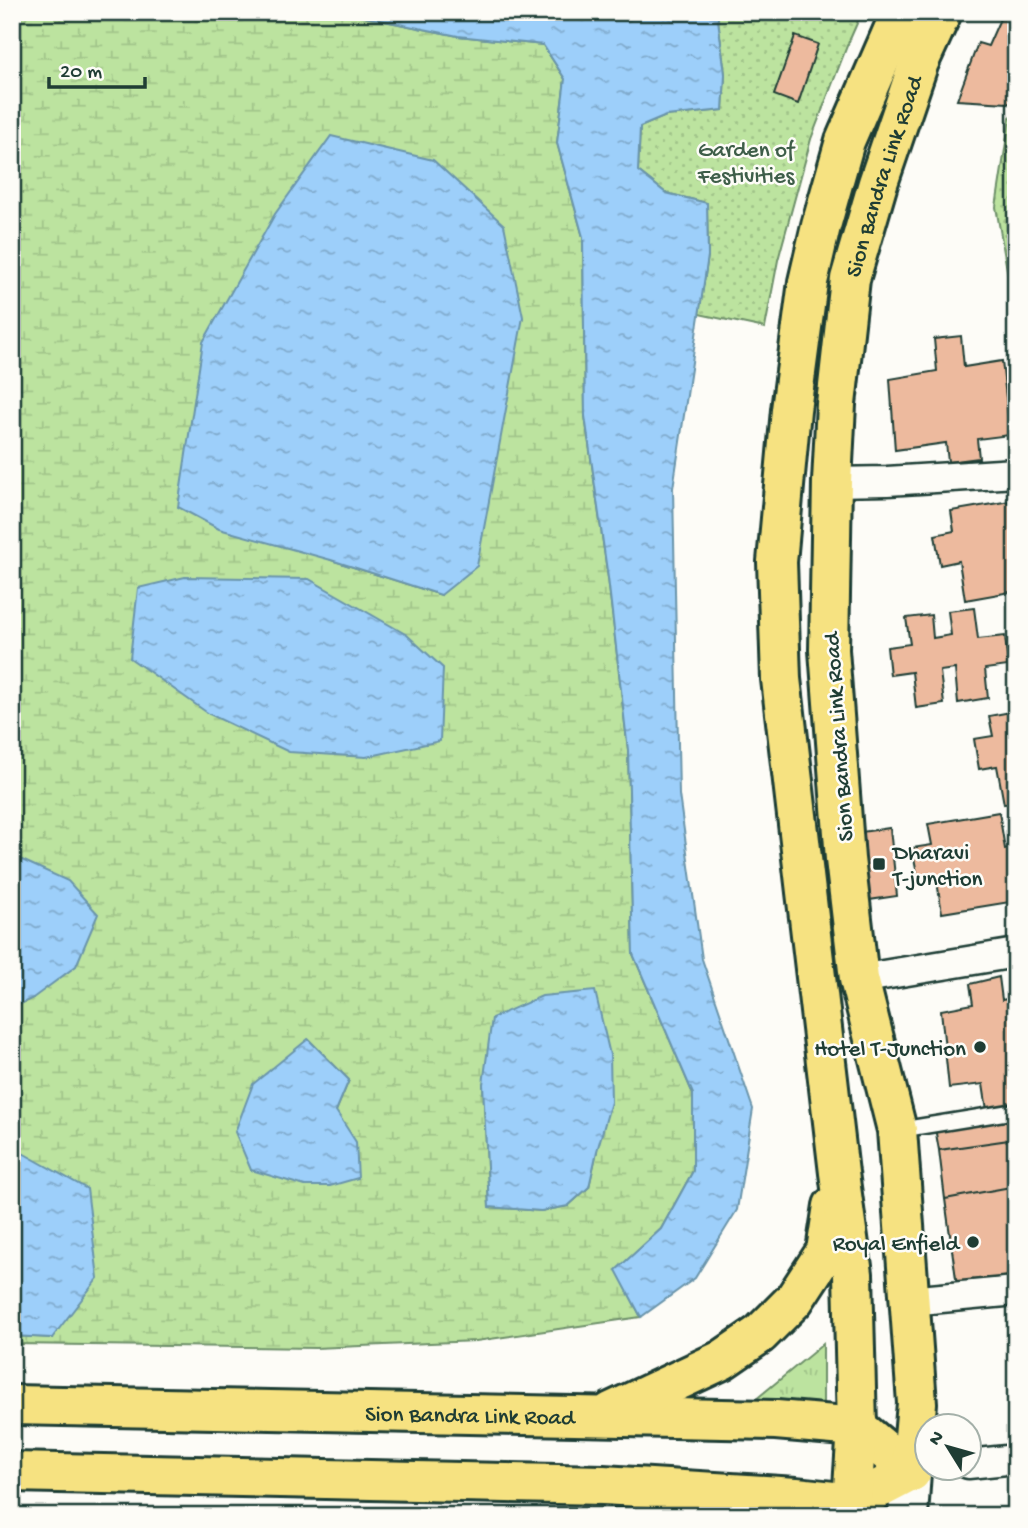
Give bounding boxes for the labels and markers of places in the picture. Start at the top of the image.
place label: Dharavi T-junction [891,841,983,894]
marker: Dharavi T-junction [871,856,887,872]
place label: Hotel T-Junction [814,1037,966,1064]
marker: Hotel T-Junction [972,1039,988,1055]
place label: Royal Enfield [833,1232,961,1259]
marker: Royal Enfield [965,1234,981,1250]

